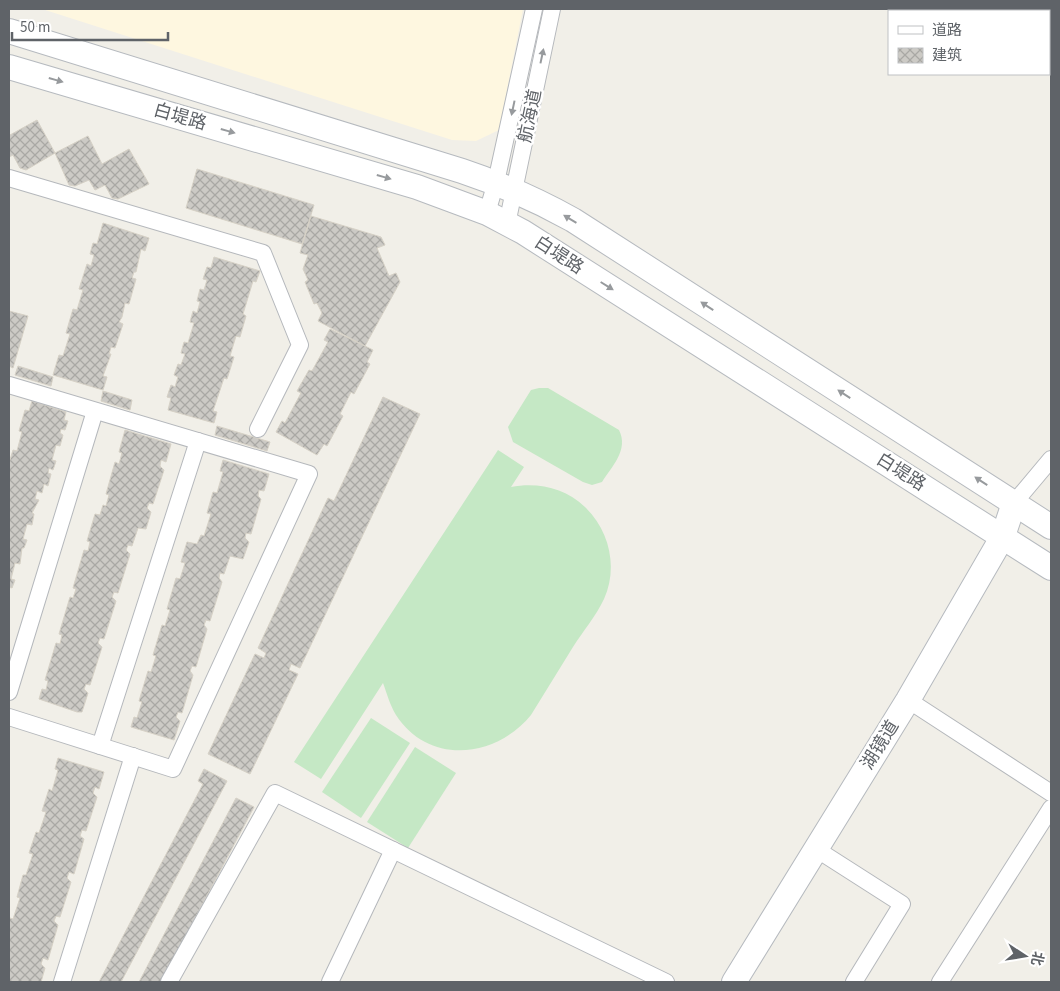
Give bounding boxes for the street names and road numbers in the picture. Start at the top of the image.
street label: 航海道 [512,87,548,145]
street label: 白堤路 [151,98,209,136]
street label: 白堤路 [530,230,588,280]
street label: 白堤路 [871,447,931,497]
street label: 湖镜道 [855,715,905,775]

